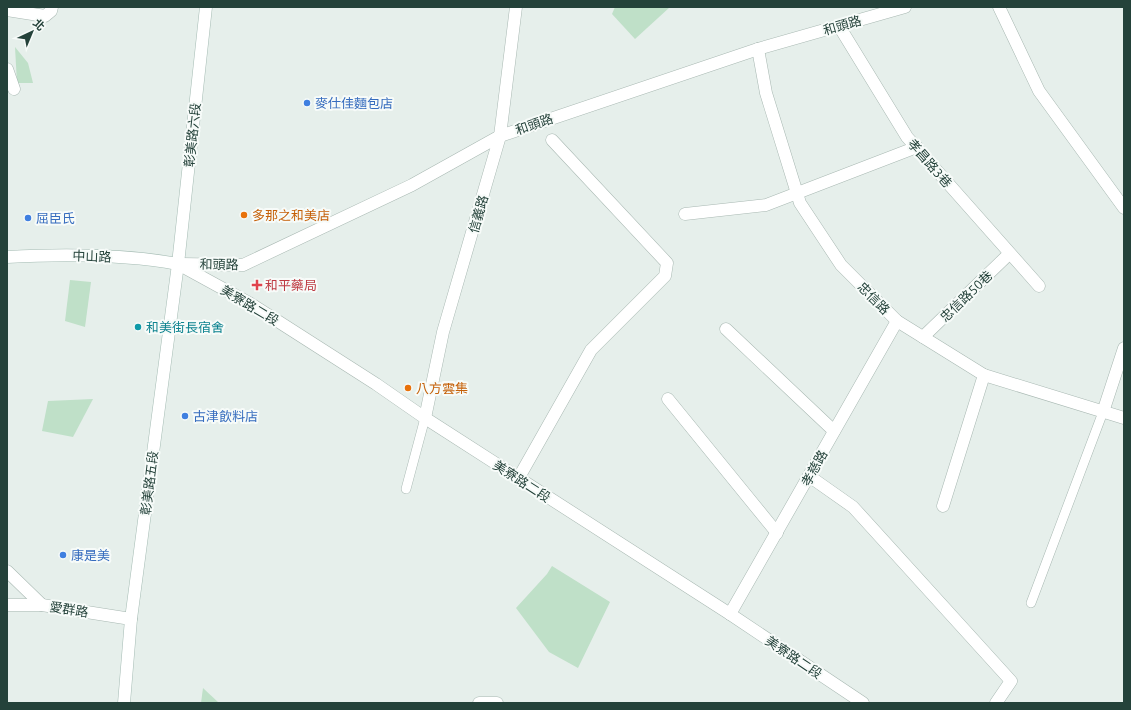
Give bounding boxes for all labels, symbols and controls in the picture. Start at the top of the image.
north arrow [12,12,52,52]
street label: 和頭路 [821,13,863,37]
text: 北 [31,17,47,33]
place label: 麥仕佳麵包店 [315,96,393,110]
marker: 麥仕佳麵包店 [302,98,312,108]
street label: 彰美路六段 [182,102,202,168]
street label: 和頭路 [513,111,555,137]
street label: 孝昌路3巷 [905,136,955,190]
street label: 信義路 [466,193,490,235]
place label: 多那之和美店 [252,208,330,222]
marker: 多那之和美店 [239,210,249,220]
place label: 屈臣氏 [36,211,75,225]
marker: 屈臣氏 [23,213,33,223]
street label: 中山路 [72,248,112,264]
street label: 和頭路 [199,257,239,271]
street label: 忠信路50巷 [937,268,995,324]
place label: 和平藥局 [265,278,317,292]
street label: 忠信路 [855,279,893,317]
marker: 和平藥局 [252,280,262,290]
street label: 美寮路二段 [219,282,281,328]
place label: 和美街長宿舍 [146,320,224,334]
marker: 和美街長宿舍 [133,322,143,332]
place label: 八方雲集 [416,381,468,395]
marker: 八方雲集 [403,383,413,393]
place label: 古津飲料店 [193,409,258,423]
marker: 古津飲料店 [180,411,190,421]
street label: 孝慈路 [798,448,830,488]
street label: 彰美路五段 [138,450,160,516]
street label: 美寮路二段 [491,457,553,505]
place label: 康是美 [71,548,110,562]
marker: 康是美 [58,550,68,560]
street label: 愛群路 [49,599,89,619]
street label: 美寮路二段 [763,633,825,681]

